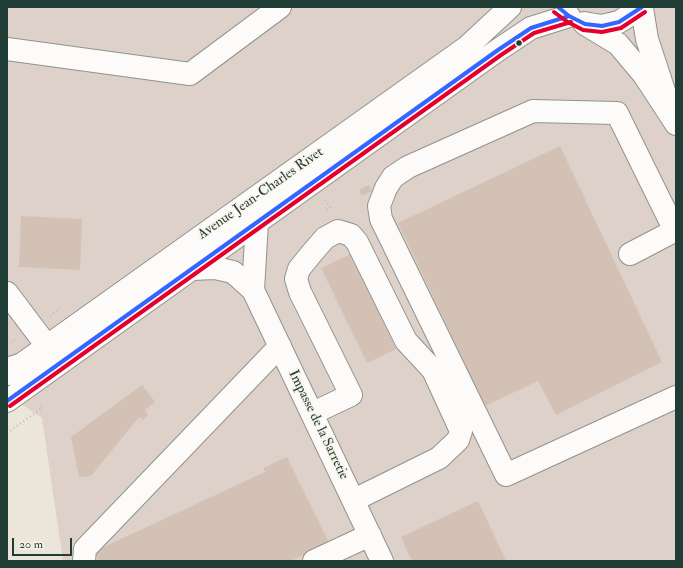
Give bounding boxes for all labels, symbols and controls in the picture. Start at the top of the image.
unlabelled marker [514,38,524,48]
street label: Avenue Jean-Charles Rivet [195,144,327,244]
street label: Impasse de la Sarretie [284,368,352,482]
scale bar [14,530,74,556]
text: 20 m [19,537,43,552]

